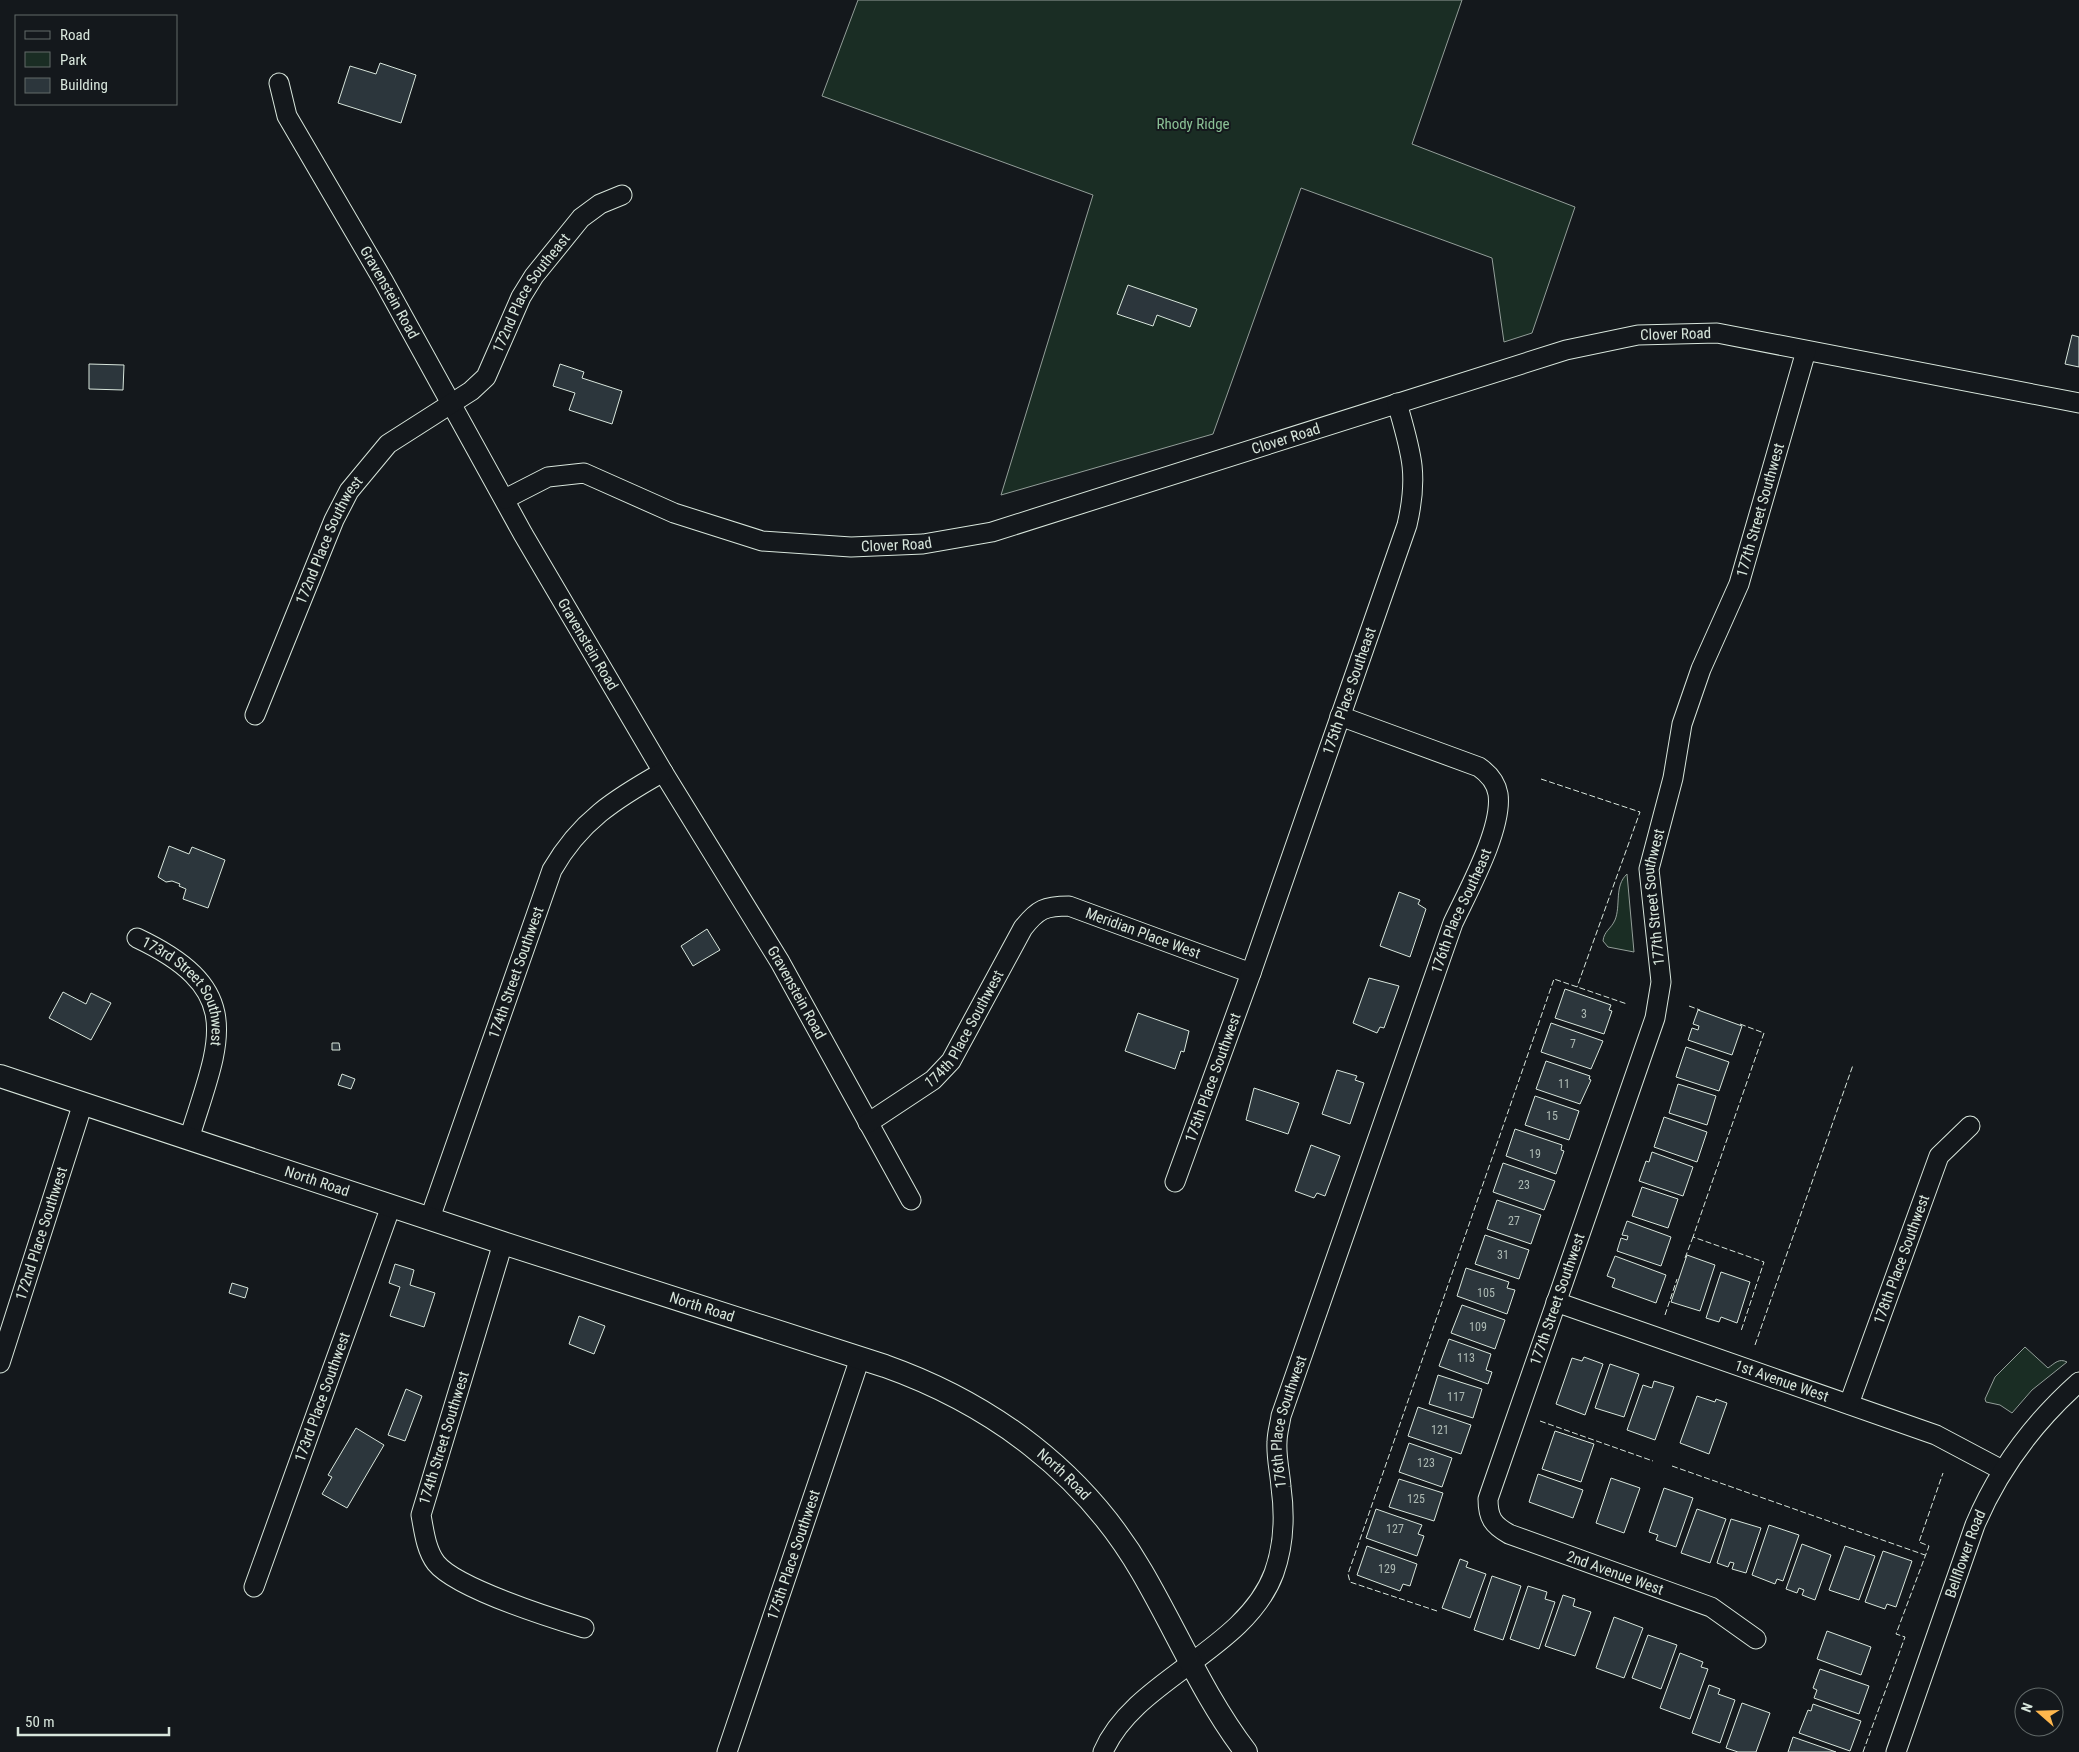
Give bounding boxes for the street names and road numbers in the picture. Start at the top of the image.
street label: 172nd Place Southeast [489,230,574,355]
street label: Gravenstein Road [356,243,423,342]
street label: Clover Road [1640,324,1711,344]
street label: Clover Road [1249,420,1322,458]
street label: 177th Street Southwest [1732,441,1788,579]
street label: 172nd Place Southwest [292,473,366,607]
street label: Clover Road [861,534,933,556]
street label: Gravenstein Road [554,595,622,693]
street label: 175th Place Southeast [1319,625,1380,757]
street label: 177th Street Southwest [1640,827,1668,967]
street label: 176th Place Southeast [1427,846,1495,976]
street label: 174th Street Southwest [485,904,547,1041]
street label: Meridian Place West [1083,904,1203,963]
street label: 173rd Street Southwest [139,933,226,1047]
street label: Gravenstein Road [763,943,830,1042]
street label: 174th Place Southwest [921,967,1007,1092]
street label: 175th Place Southwest [1181,1011,1245,1145]
street label: North Road [282,1162,352,1200]
street label: 172nd Place Southwest [12,1164,71,1302]
street label: 178th Place Southwest [1870,1192,1933,1326]
street label: 177th Street Southwest [1526,1231,1589,1368]
street label: North Road [667,1288,737,1326]
street label: 173rd Place Southwest [291,1330,354,1464]
street label: 176th Place Southwest [1268,1353,1310,1489]
street label: 1st Avenue West [1732,1356,1831,1406]
street label: 174th Street Southwest [415,1369,473,1507]
street label: North Road [1033,1445,1094,1504]
street label: 175th Place Southwest [763,1488,824,1622]
street label: Bellflower Road [1941,1507,1990,1600]
street label: 2nd Avenue West [1564,1547,1666,1599]

